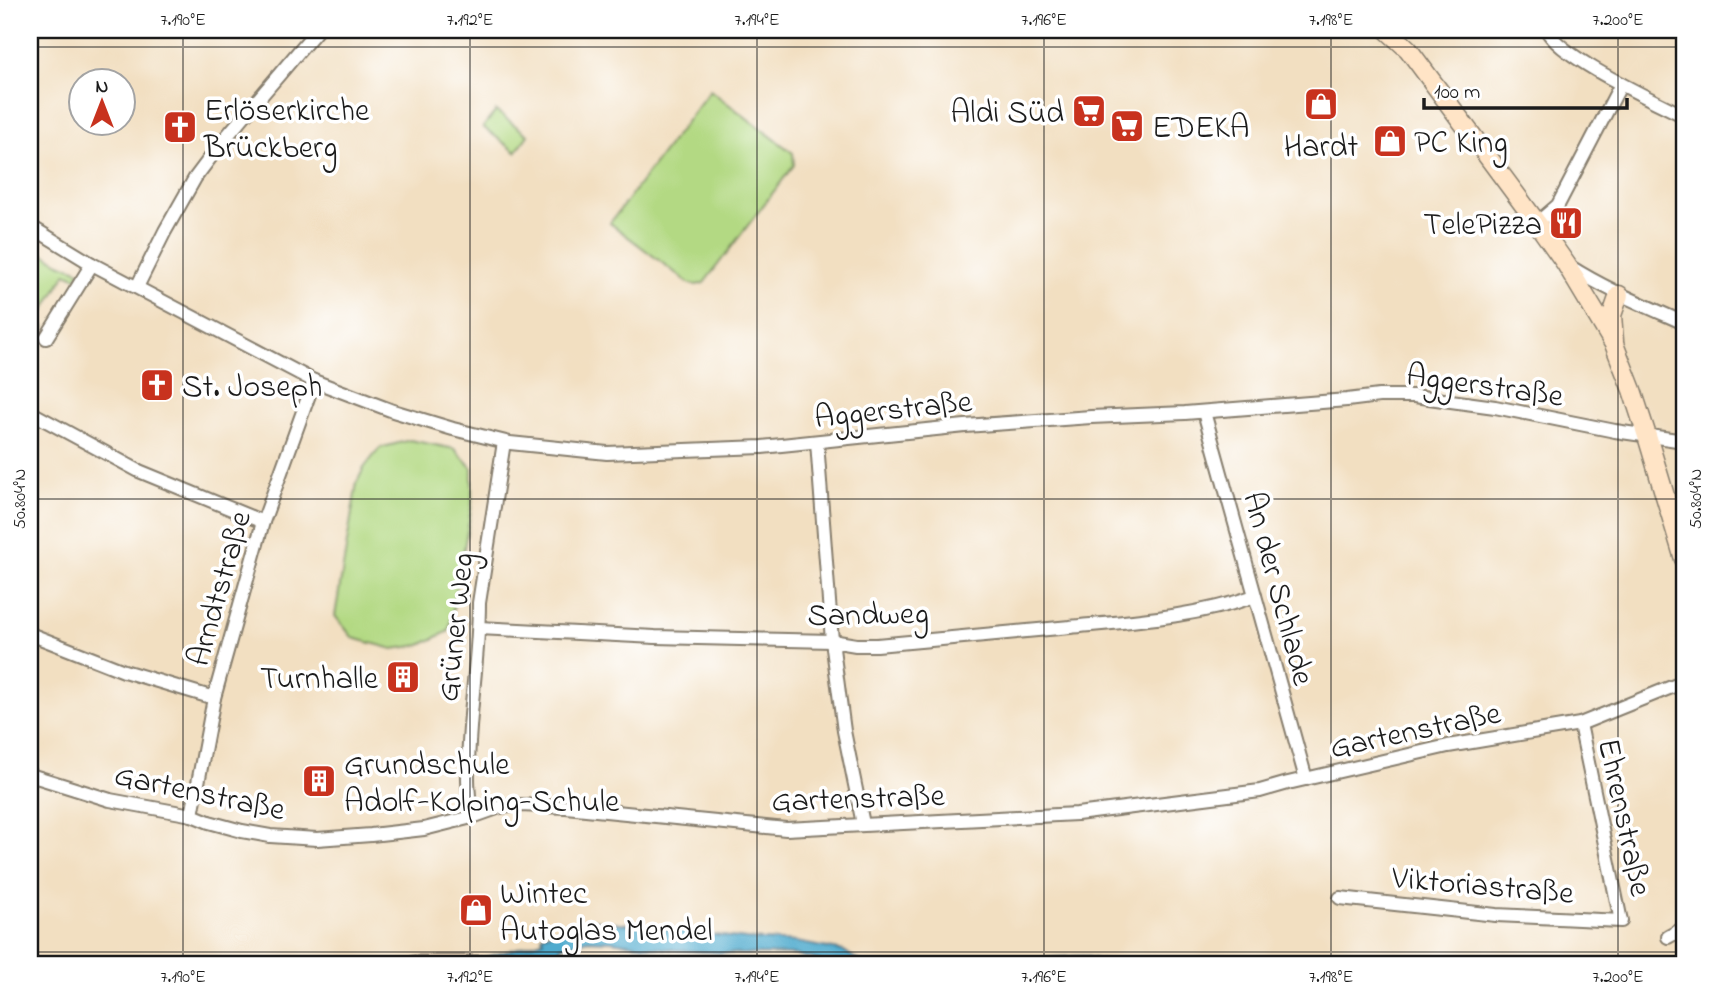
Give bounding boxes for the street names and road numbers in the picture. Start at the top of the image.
street label: Aggerstraße [1403,353,1567,422]
street label: Aggerstraße [812,380,975,443]
street label: An der Schlade [1228,487,1325,692]
street label: Arndtstraße [177,505,266,672]
street label: Grüner Weg [426,550,489,704]
street label: Sandweg [807,592,929,641]
street label: Gartenstraße [1326,691,1506,773]
street label: Ehrenstraße [1583,735,1662,901]
street label: Gartenstraße [110,753,290,836]
street label: Gartenstraße [771,774,946,827]
street label: Viktoriastraße [1389,856,1576,919]

